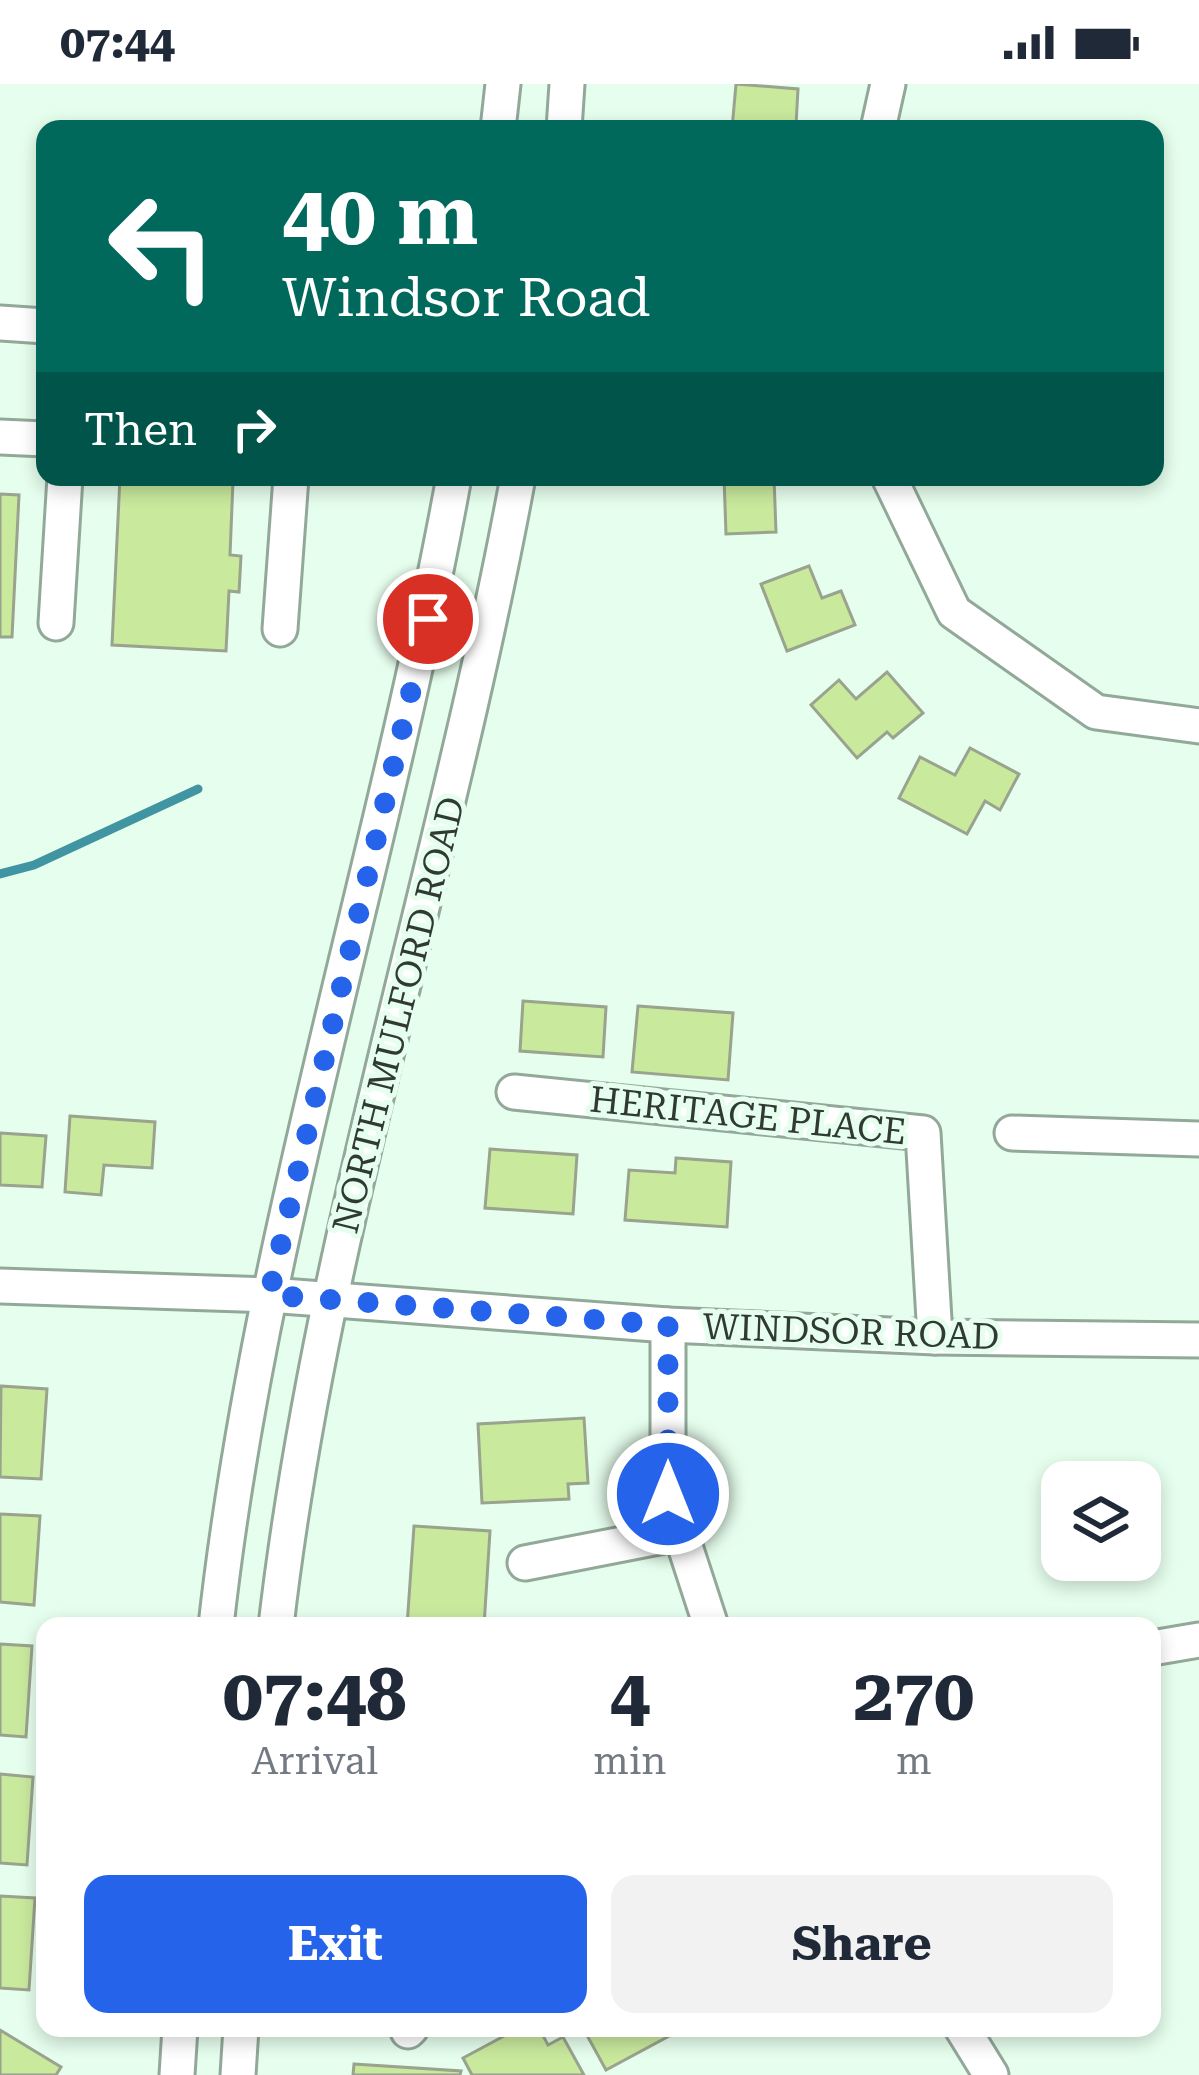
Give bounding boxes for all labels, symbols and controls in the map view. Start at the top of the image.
text: 07:44 [60,16,175,69]
text: 40 m [282,166,478,264]
icon: left [84,168,240,324]
text: Windsor Road [282,266,650,329]
icon: right [221,396,287,462]
text: Then [84,403,197,456]
pin [377,568,479,670]
icon: arrive [395,586,461,652]
street label: NORTH MULFORD ROAD [324,792,474,1238]
street label: HERITAGE PLACE [588,1079,908,1153]
street label: WINDSOR ROAD [702,1306,1000,1358]
position arrow [605,1431,731,1557]
map controls [1041,1461,1161,1581]
button: layers [1041,1461,1161,1581]
text: 07:48 [223,1653,407,1738]
text: 4 [610,1653,650,1738]
text: 270 [853,1653,974,1738]
text: Arrival [251,1738,378,1784]
text: min [593,1738,667,1784]
text: m [896,1738,932,1784]
button: Exit [84,1875,587,2013]
button: Share [611,1875,1113,2013]

